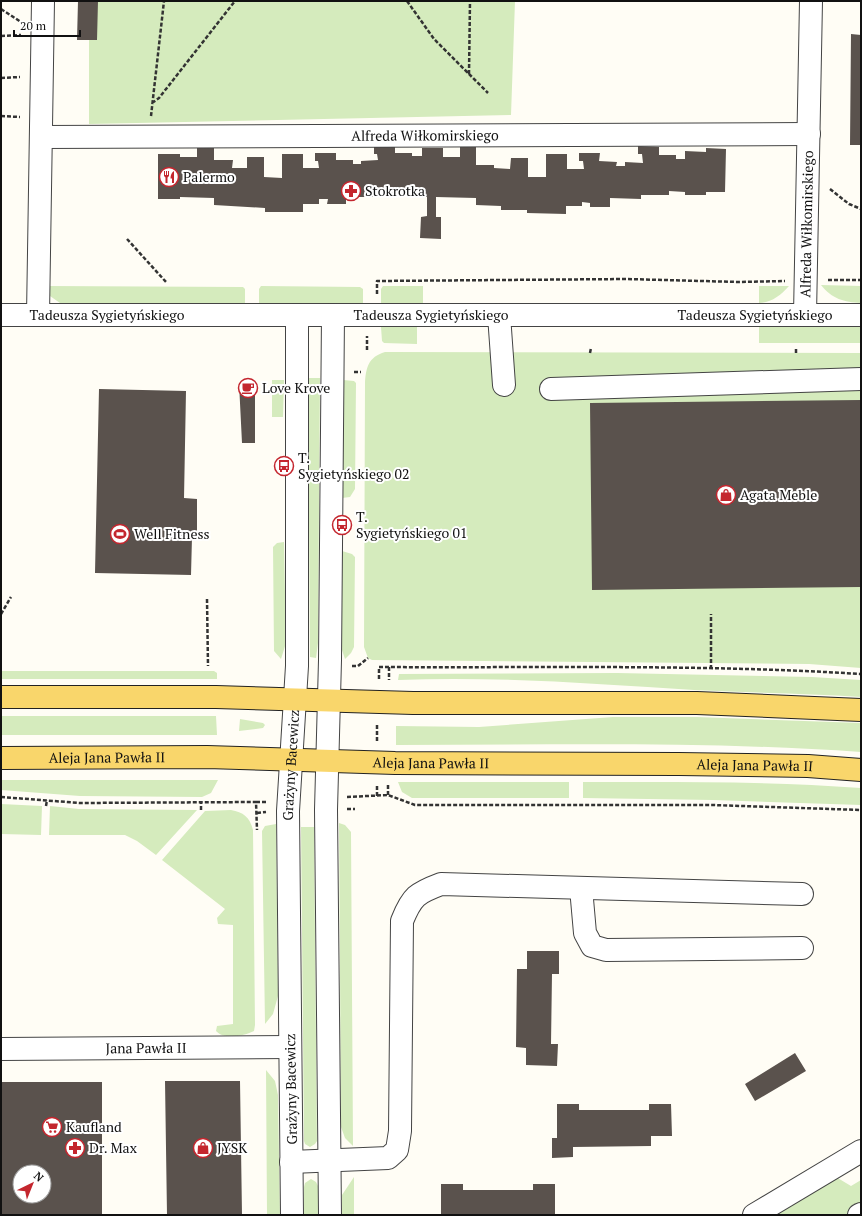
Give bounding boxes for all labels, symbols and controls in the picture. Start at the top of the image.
scale bar [14,12,80,38]
text: 20 m [20,18,47,33]
street label: Alfreda Wiłkomirskiego [351,125,499,145]
street label: Alfreda Wiłkomirskiego [795,150,817,298]
restaurant icon: Palermo [158,166,180,188]
place label: Palermo [183,167,235,186]
pharmacy icon: Stokrotka [340,180,362,202]
place label: Stokrotka [365,181,425,200]
street label: Tadeusza Sygietyńskiego [30,305,185,324]
street label: Tadeusza Sygietyńskiego [354,305,509,324]
street label: Tadeusza Sygietyńskiego [678,305,833,324]
cafe icon: Love Krove [237,377,259,399]
place label: Love Krove [262,378,330,397]
place label: T. Sygietyńskiego 02 [298,448,409,483]
bus stop icon: T. Sygietyńskiego 02 [273,455,295,477]
shop icon: Agata Meble [715,484,737,506]
place label: Agata Meble [740,485,817,504]
place label: T. Sygietyńskiego 01 [356,507,467,542]
bus stop icon: T. Sygietyńskiego 01 [331,514,353,536]
sports icon: Well Fitness [109,523,131,545]
place label: Well Fitness [134,524,210,543]
street label: Grażyny Bacewicz [278,709,303,821]
street label: Aleja Jana Pawła II [49,747,165,767]
street label: Aleja Jana Pawła II [372,752,489,772]
street label: Aleja Jana Pawła II [696,754,814,775]
street label: Grażyny Bacewicz [280,1033,301,1145]
street label: Jana Pawła II [105,1038,187,1057]
supermarket icon: Kaufland [41,1116,63,1138]
place label: Kaufland [66,1117,122,1136]
pharmacy icon: Dr. Max [64,1137,86,1159]
shop icon: JYSK [192,1137,214,1159]
place label: Dr. Max [89,1138,138,1157]
place label: JYSK [217,1138,248,1157]
north arrow [12,1164,52,1204]
text: N [31,1169,47,1185]

